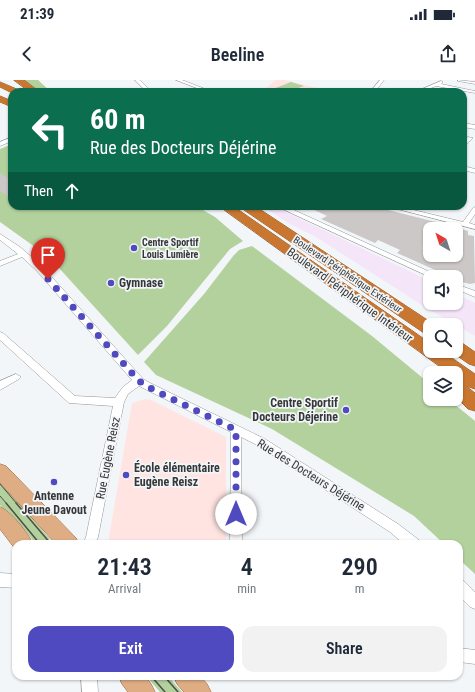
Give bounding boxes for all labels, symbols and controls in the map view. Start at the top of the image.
text: 21:39 [20,5,54,23]
icon: back [16,43,38,65]
icon: share [437,43,459,65]
text: Beeline [211,44,264,65]
text: 60 m [90,103,146,136]
icon: left [24,104,76,156]
text: Rue des Docteurs Déjérine [90,137,276,158]
icon: ahead [61,180,83,202]
text: Then [24,182,53,200]
north arrow [423,222,463,262]
map controls [423,222,463,406]
street label: Boulevard Périphérique Extérieur [291,234,404,315]
place label: Centre Sportif Louis Lumière [142,237,199,260]
pin [31,238,65,279]
marker: Centre Sportif Louis Lumière [129,243,139,253]
icon: arrive [37,244,59,266]
street label: Boulevard Périphérique Intérieur [285,245,416,345]
button: sound [423,270,463,310]
place label: Gymnase [119,276,163,290]
marker: Gymnase [106,278,116,288]
button: search [423,318,463,358]
button: layers [423,366,463,406]
place label: Centre Sportif Docteurs Déjerine [252,396,338,424]
marker: Centre Sportif Docteurs Déjerine [341,405,351,415]
street label: Rue Eugène Reisz [93,416,123,500]
street label: Rue des Docteurs Déjérine [255,436,368,514]
place label: École élémentaire Eugène Reisz [134,460,220,489]
marker: École élémentaire Eugène Reisz [121,470,131,480]
marker: Antenne Jeune Davout [49,477,59,487]
place label: Antenne Jeune Davout [21,489,87,517]
position arrow [215,493,257,535]
text: 21:43 [97,553,152,581]
text: 4 [241,553,253,581]
text: 290 [342,553,378,581]
text: Arrival [108,581,141,596]
text: min [237,581,256,596]
text: m [355,581,365,596]
button: Exit [28,626,234,672]
button: Share [242,626,447,672]

